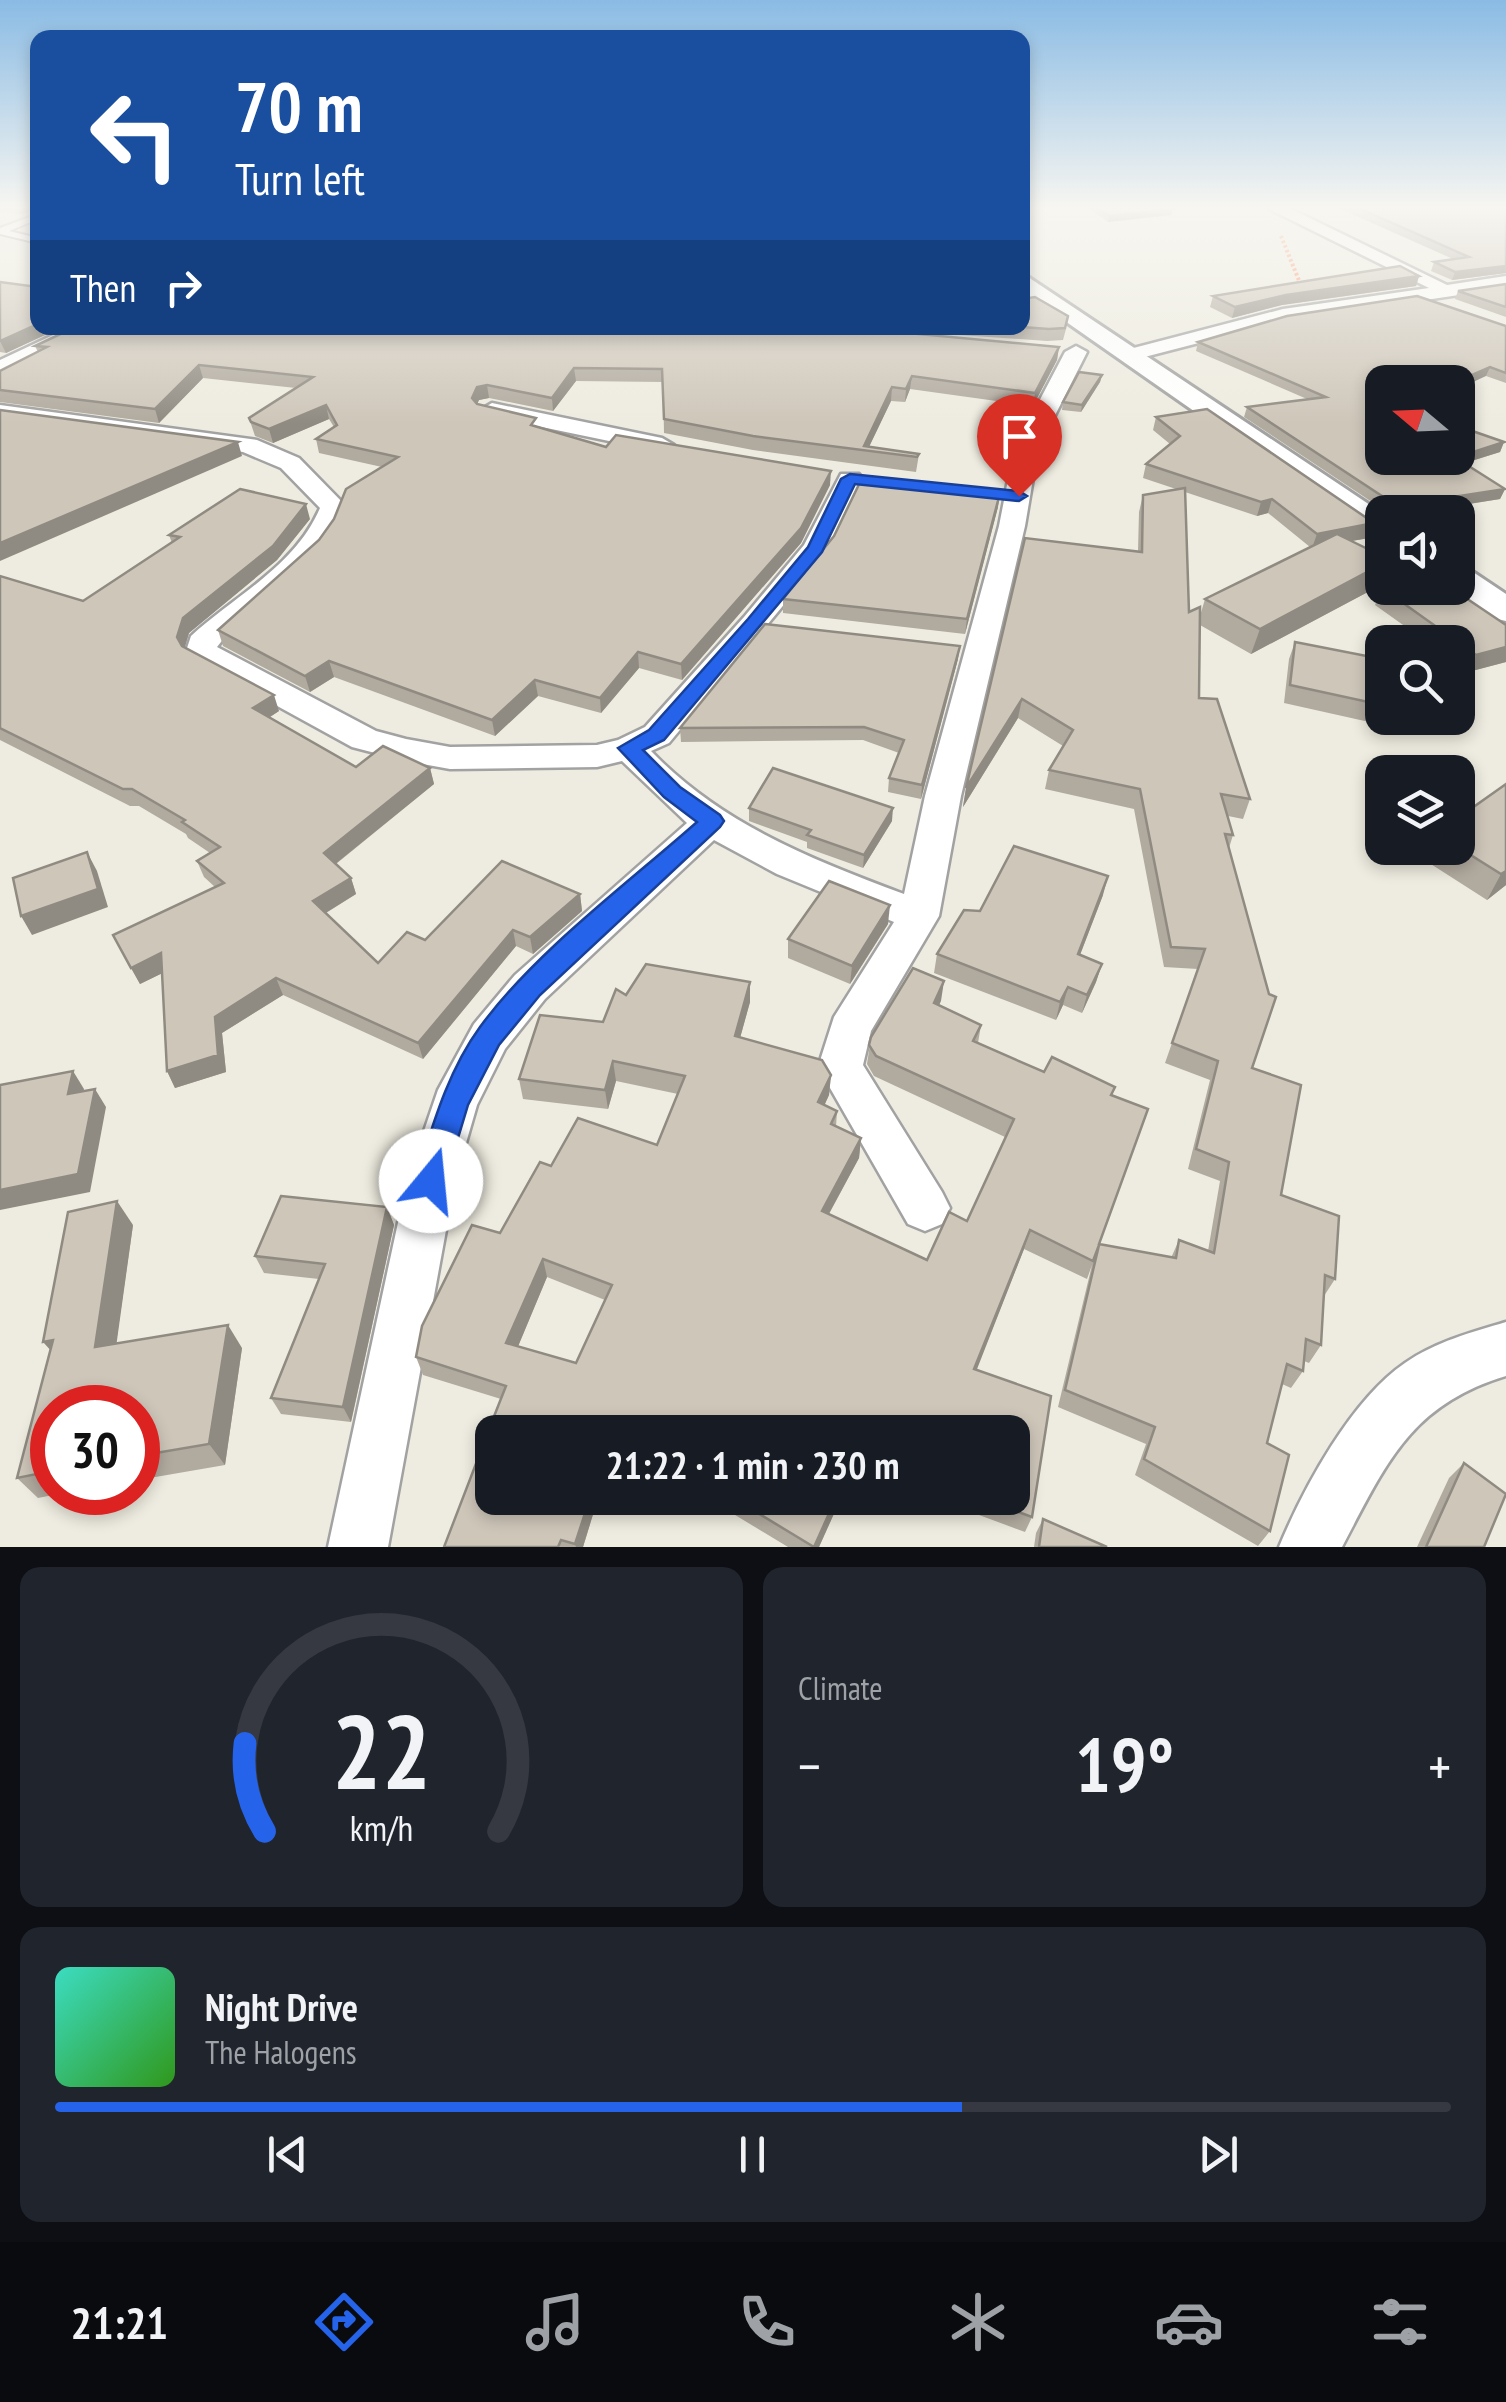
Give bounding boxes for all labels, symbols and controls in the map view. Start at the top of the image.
text: 70 m [235,61,363,151]
icon: left [70,70,200,200]
text: Turn left [235,149,365,207]
icon: right [156,260,211,315]
text: Then [70,263,136,312]
north arrow [1365,365,1475,475]
map controls [1365,365,1475,865]
pin [977,394,1062,497]
icon: arrive [992,409,1047,464]
button: sound [1365,495,1475,605]
button: search [1365,625,1475,735]
button: layers [1365,755,1475,865]
position arrow [379,1129,483,1233]
speed limit sign: 30 [30,1385,160,1515]
text: 21:22 · 1 min · 230 m [606,1440,899,1489]
text: Climate [798,1667,882,1709]
text: 22 [332,1683,431,1818]
text: 19° [1075,1716,1174,1813]
text: − [798,1730,821,1801]
text: + [1428,1730,1451,1801]
text: km/h [350,1805,413,1851]
text: Night Drive [205,1982,358,2031]
text: The Halogens [205,2031,357,2073]
icon: previous [260,2127,315,2182]
icon: pause [725,2127,780,2182]
icon: next [1191,2127,1246,2182]
icon: directions [309,2287,379,2357]
icon: music [520,2287,590,2357]
icon: phone [732,2287,802,2357]
icon: climate [943,2287,1013,2357]
icon: car [1154,2287,1224,2357]
icon: filters [1365,2287,1435,2357]
text: 21:21 [71,2293,168,2351]

